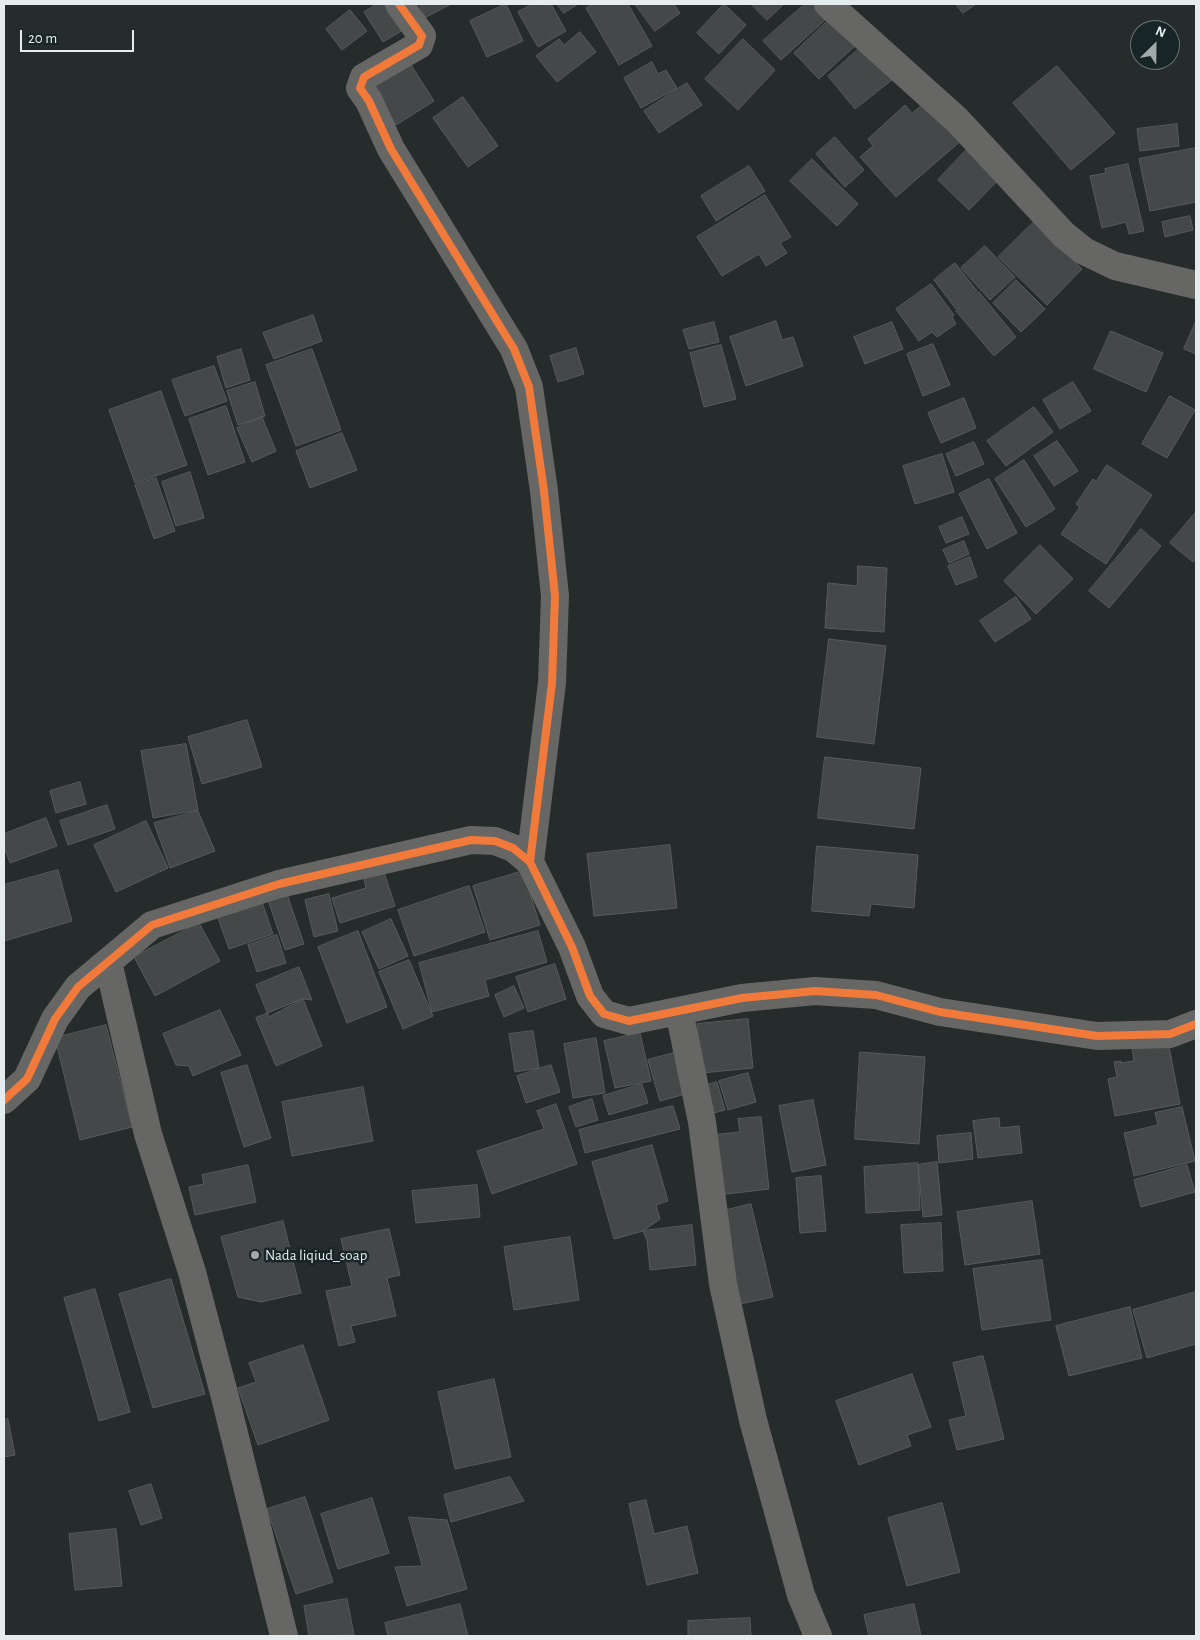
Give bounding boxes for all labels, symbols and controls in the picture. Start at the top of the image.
scale bar [22,20,136,52]
north arrow [1130,20,1180,70]
text: N [1153,24,1168,40]
text: 20 m [28,31,57,46]
place label: Nada liqiud_soap [265,1246,367,1264]
marker: Nada liqiud_soap [249,1249,261,1261]

